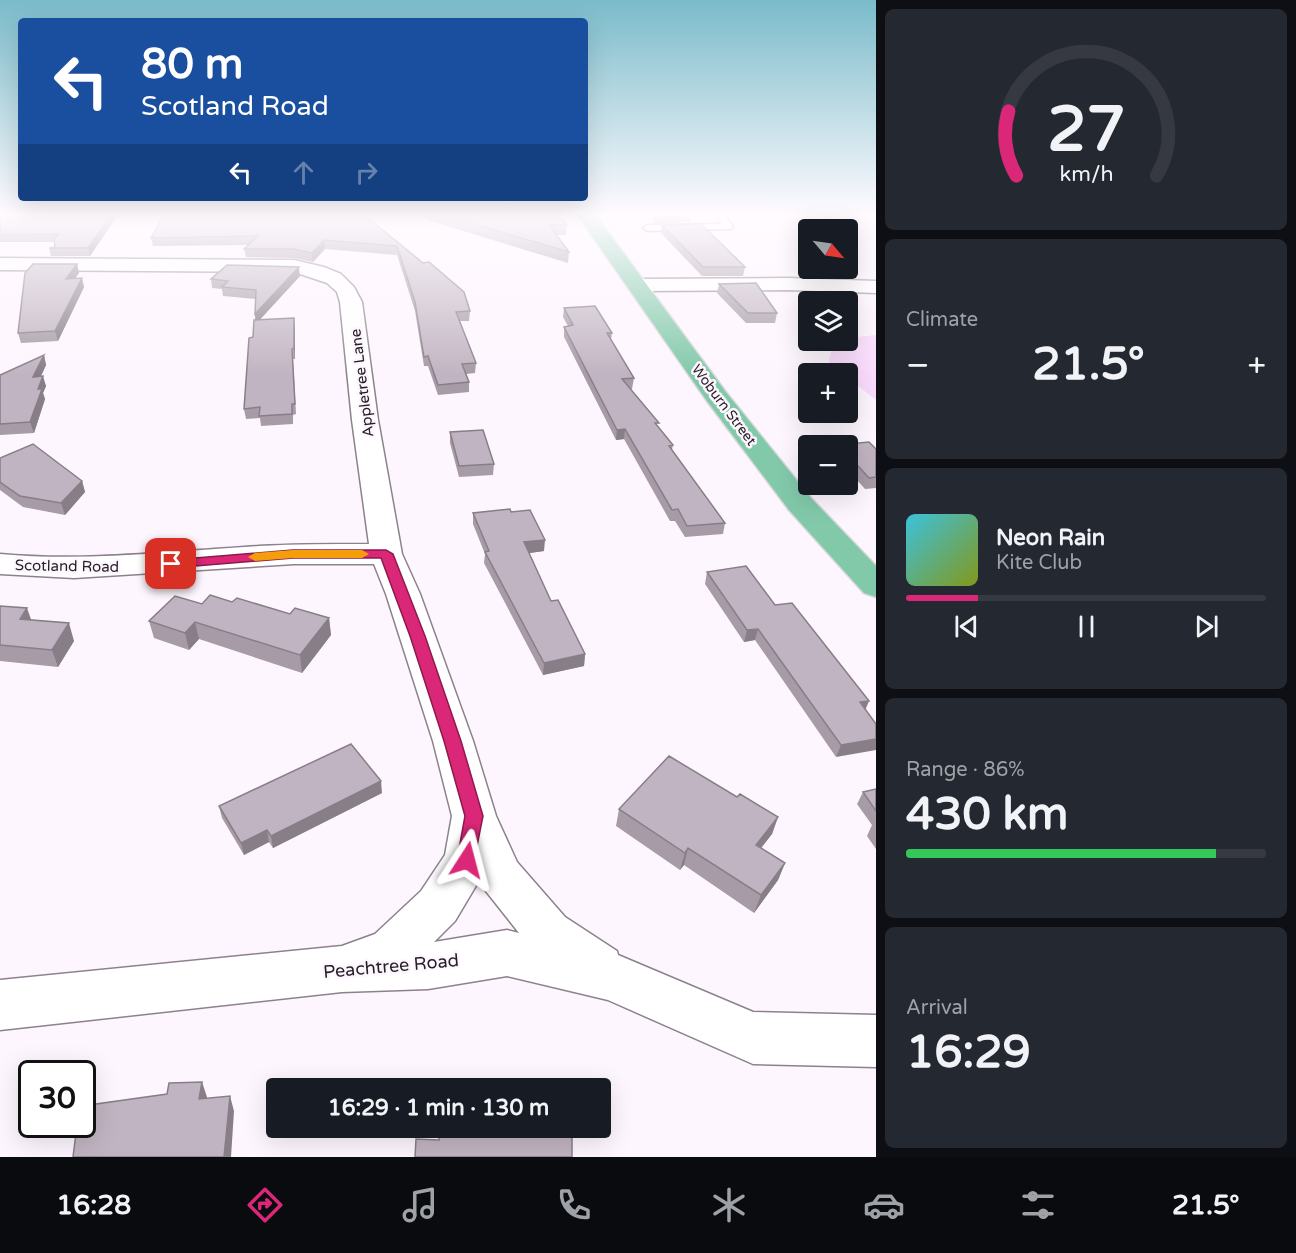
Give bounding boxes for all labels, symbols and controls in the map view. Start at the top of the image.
text: 80 m [141,39,243,90]
icon: left [42,42,120,120]
text: Scotland Road [141,90,329,123]
text: 27 [1047,93,1125,168]
icon: left [224,156,257,189]
icon: ahead [287,156,320,189]
icon: right [350,156,383,189]
text: km/h [1059,162,1113,188]
north arrow [798,219,858,279]
map controls [798,219,858,495]
button: layers [798,291,858,351]
text: Climate [906,308,978,332]
street label: Appletree Lane [346,328,378,438]
text: 21.5° [1032,338,1145,392]
text: − [906,346,930,385]
text: + [1247,346,1266,385]
street label: Woburn Street [688,361,760,449]
button: + [798,363,858,423]
button: − [798,435,858,495]
text: Neon Rain [996,525,1105,551]
pin [145,538,196,589]
icon: arrive [154,547,187,580]
text: Kite Club [996,551,1082,575]
street label: Scotland Road [15,556,119,576]
icon: previous [950,610,983,643]
icon: pause [1070,610,1103,643]
icon: next [1190,610,1223,643]
text: Range · 86% [906,758,1025,782]
text: 430 km [906,788,1068,842]
position arrow [435,828,499,892]
street label: Peachtree Road [322,949,460,983]
text: Arrival [906,996,968,1020]
text: 16:29 [906,1026,1031,1080]
speed limit sign: 30 [18,1060,96,1138]
text: 16:29 · 1 min · 130 m [328,1095,549,1121]
icon: directions [244,1184,286,1226]
icon: music [399,1184,441,1226]
icon: phone [553,1184,595,1226]
icon: climate [708,1184,750,1226]
icon: car [863,1184,905,1226]
icon: filters [1017,1184,1059,1226]
text: 16:28 [56,1189,131,1222]
text: 21.5° [1172,1189,1240,1222]

